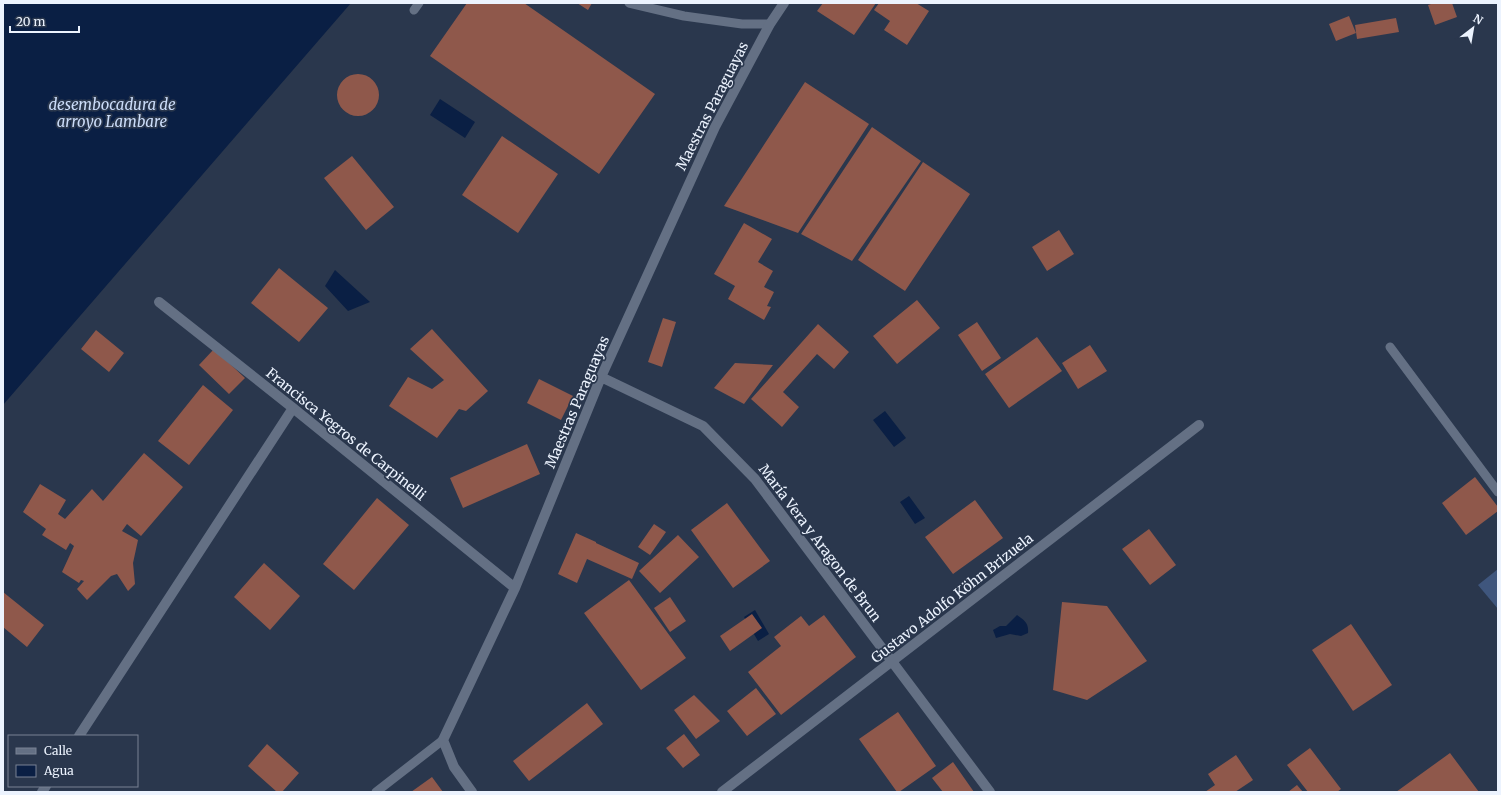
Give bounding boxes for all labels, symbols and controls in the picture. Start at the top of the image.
scale bar [10,8,79,34]
north arrow [1453,8,1493,48]
text: N [1471,11,1486,28]
text: 20 m [16,14,45,29]
street label: Maestras Paraguayas [672,38,752,173]
water label: desembocadura de arroyo Lambare [48,95,176,131]
street label: Maestras Paraguayas [541,333,613,471]
street label: Francisca Yegros de Carpinelli [262,364,430,504]
street label: María Vera y Aragon de Brun [755,461,885,625]
street label: Gustavo Adolfo Köhn Brizuela [867,529,1037,667]
legend [8,735,138,787]
text: Calle [44,743,72,758]
text: Agua [43,763,74,778]

